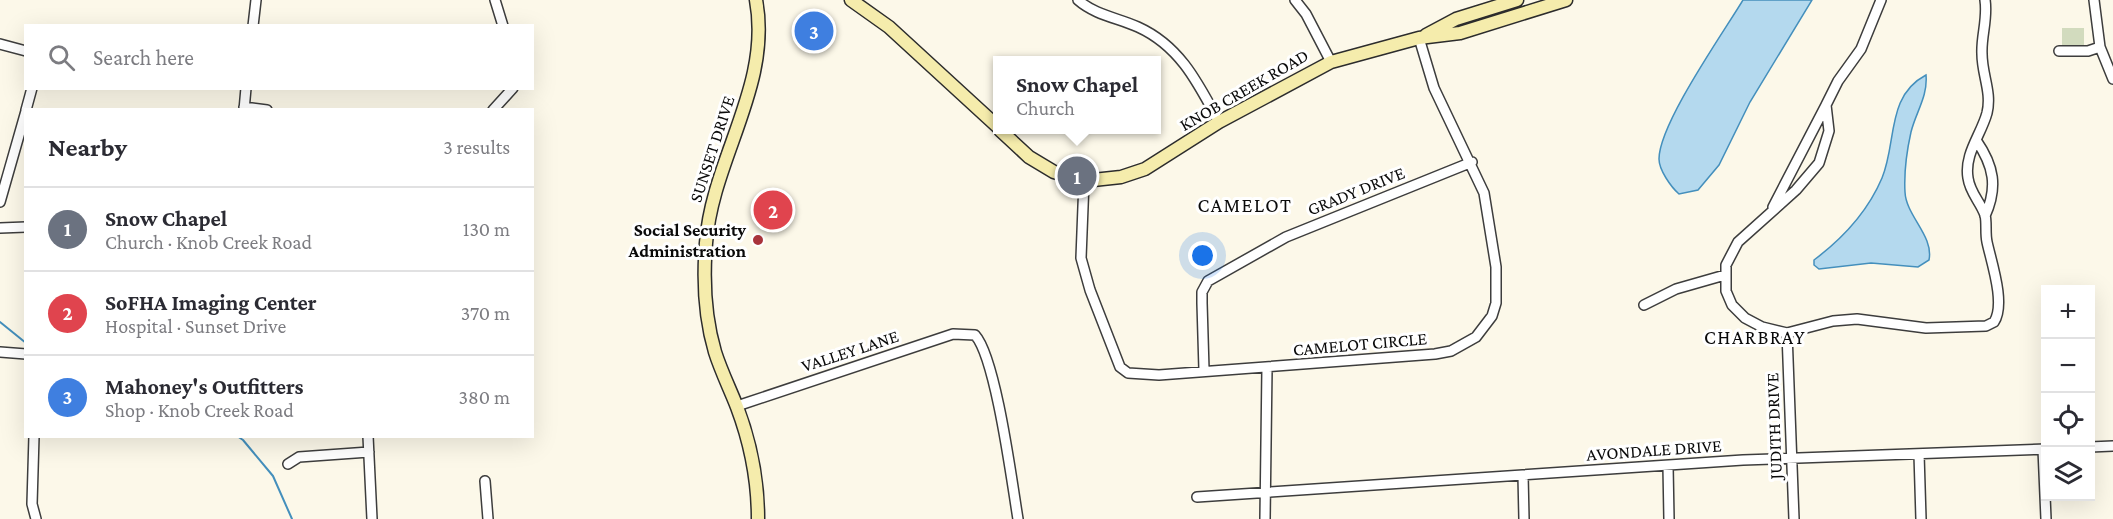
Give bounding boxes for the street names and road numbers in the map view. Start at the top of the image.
street label: KNOB CREEK ROAD [1176,45,1312,135]
street label: SUNSET DRIVE [685,93,739,205]
street label: GRADY DRIVE [1305,162,1408,220]
street label: VALLEY LANE [799,326,901,376]
street label: CAMELOT CIRCLE [1292,328,1428,360]
street label: JUDITH DRIVE [1762,372,1786,482]
street label: AVONDALE DRIVE [1586,435,1723,465]

